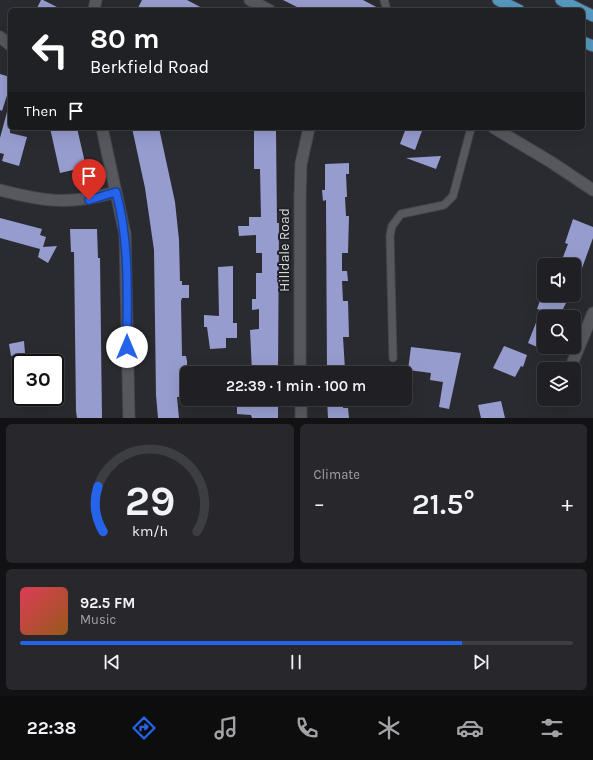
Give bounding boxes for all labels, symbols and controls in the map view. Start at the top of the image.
text: 80 m [90,22,159,55]
icon: left [24,24,76,76]
text: Berkfield Road [90,56,209,78]
icon: arrive [65,100,87,122]
text: Then [24,102,57,120]
pin [72,159,106,200]
icon: arrive [78,165,100,187]
street label: Hilldale Road [276,208,293,292]
map controls [537,258,581,406]
button: sound [537,258,581,302]
button: search [537,310,581,354]
position arrow [106,326,148,368]
speed limit sign: 30 [12,354,64,406]
button: layers [537,362,581,406]
text: 22:39 · 1 min · 100 m [226,377,366,395]
text: Climate [314,467,360,482]
text: 29 [124,476,175,524]
text: 21.5° [412,486,475,522]
text: − [314,491,325,517]
text: + [561,491,573,517]
text: km/h [132,522,168,539]
text: 92.5 FM [80,594,135,612]
text: Music [80,612,116,627]
icon: previous [101,651,123,673]
icon: pause [285,651,307,673]
icon: next [470,651,492,673]
icon: directions [130,714,158,742]
icon: music [212,714,240,742]
icon: phone [293,714,321,742]
icon: climate [375,714,403,742]
icon: car [456,714,484,742]
icon: filters [538,714,566,742]
text: 22:38 [27,717,76,739]

